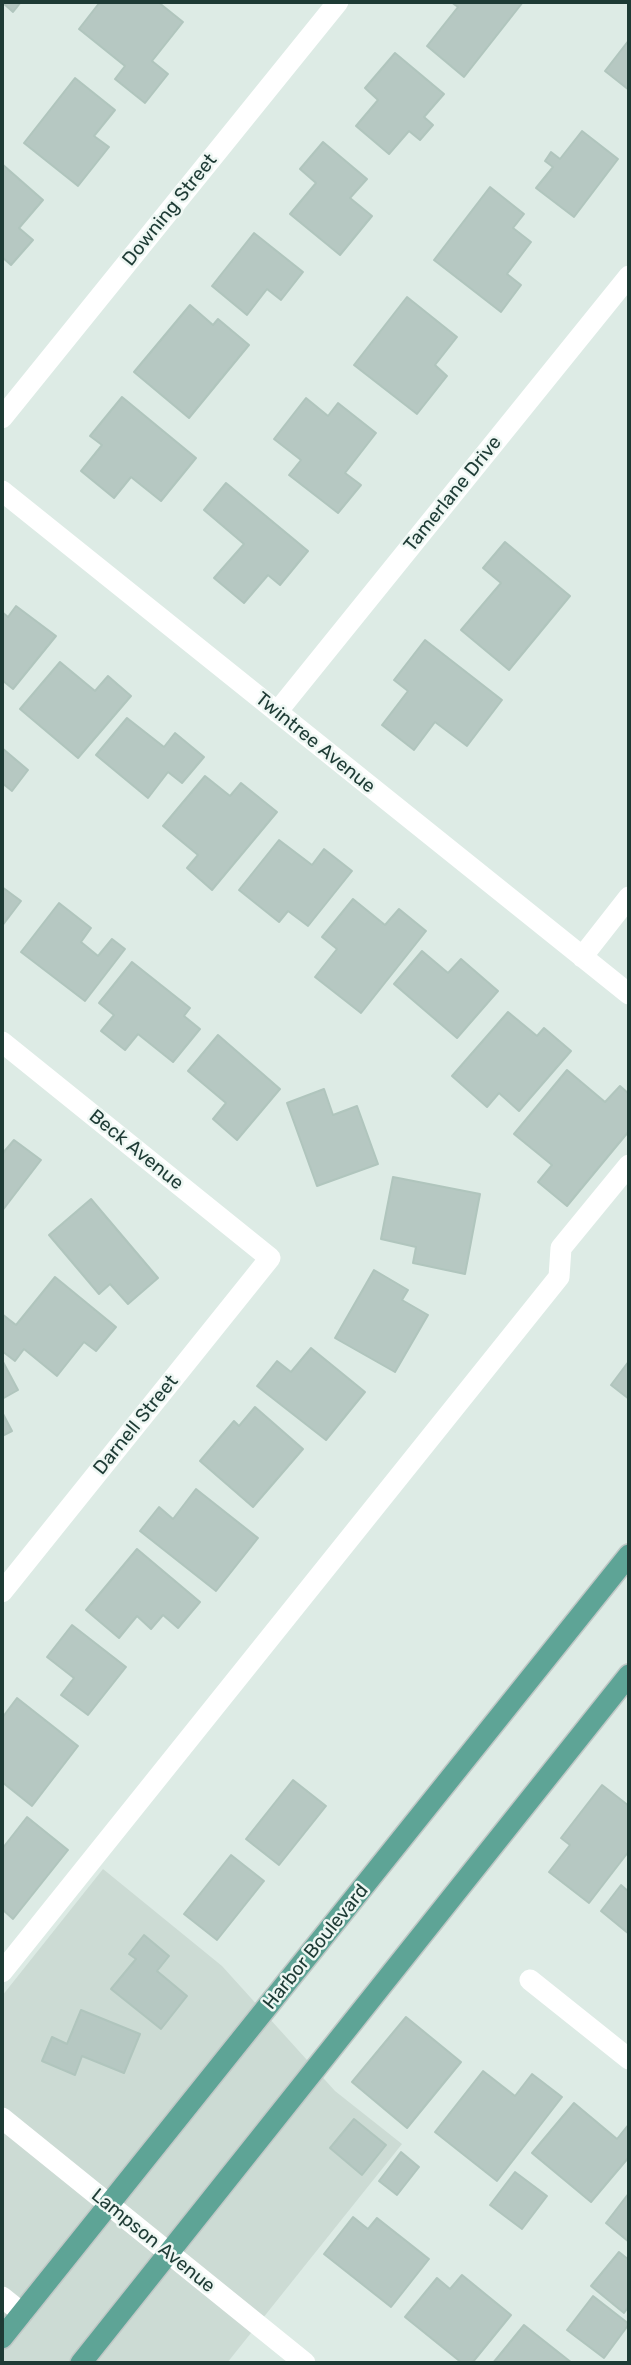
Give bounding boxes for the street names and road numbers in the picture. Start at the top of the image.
street label: Downing Street [118,149,222,271]
street label: Tamerlane Drive [399,432,507,556]
street label: Twintree Avenue [250,688,380,798]
street label: Beck Avenue [84,1105,188,1195]
street label: Darnell Street [89,1371,183,1479]
street label: Harbor Boulevard [259,1880,373,2014]
street label: Lampson Avenue [86,2184,220,2298]

